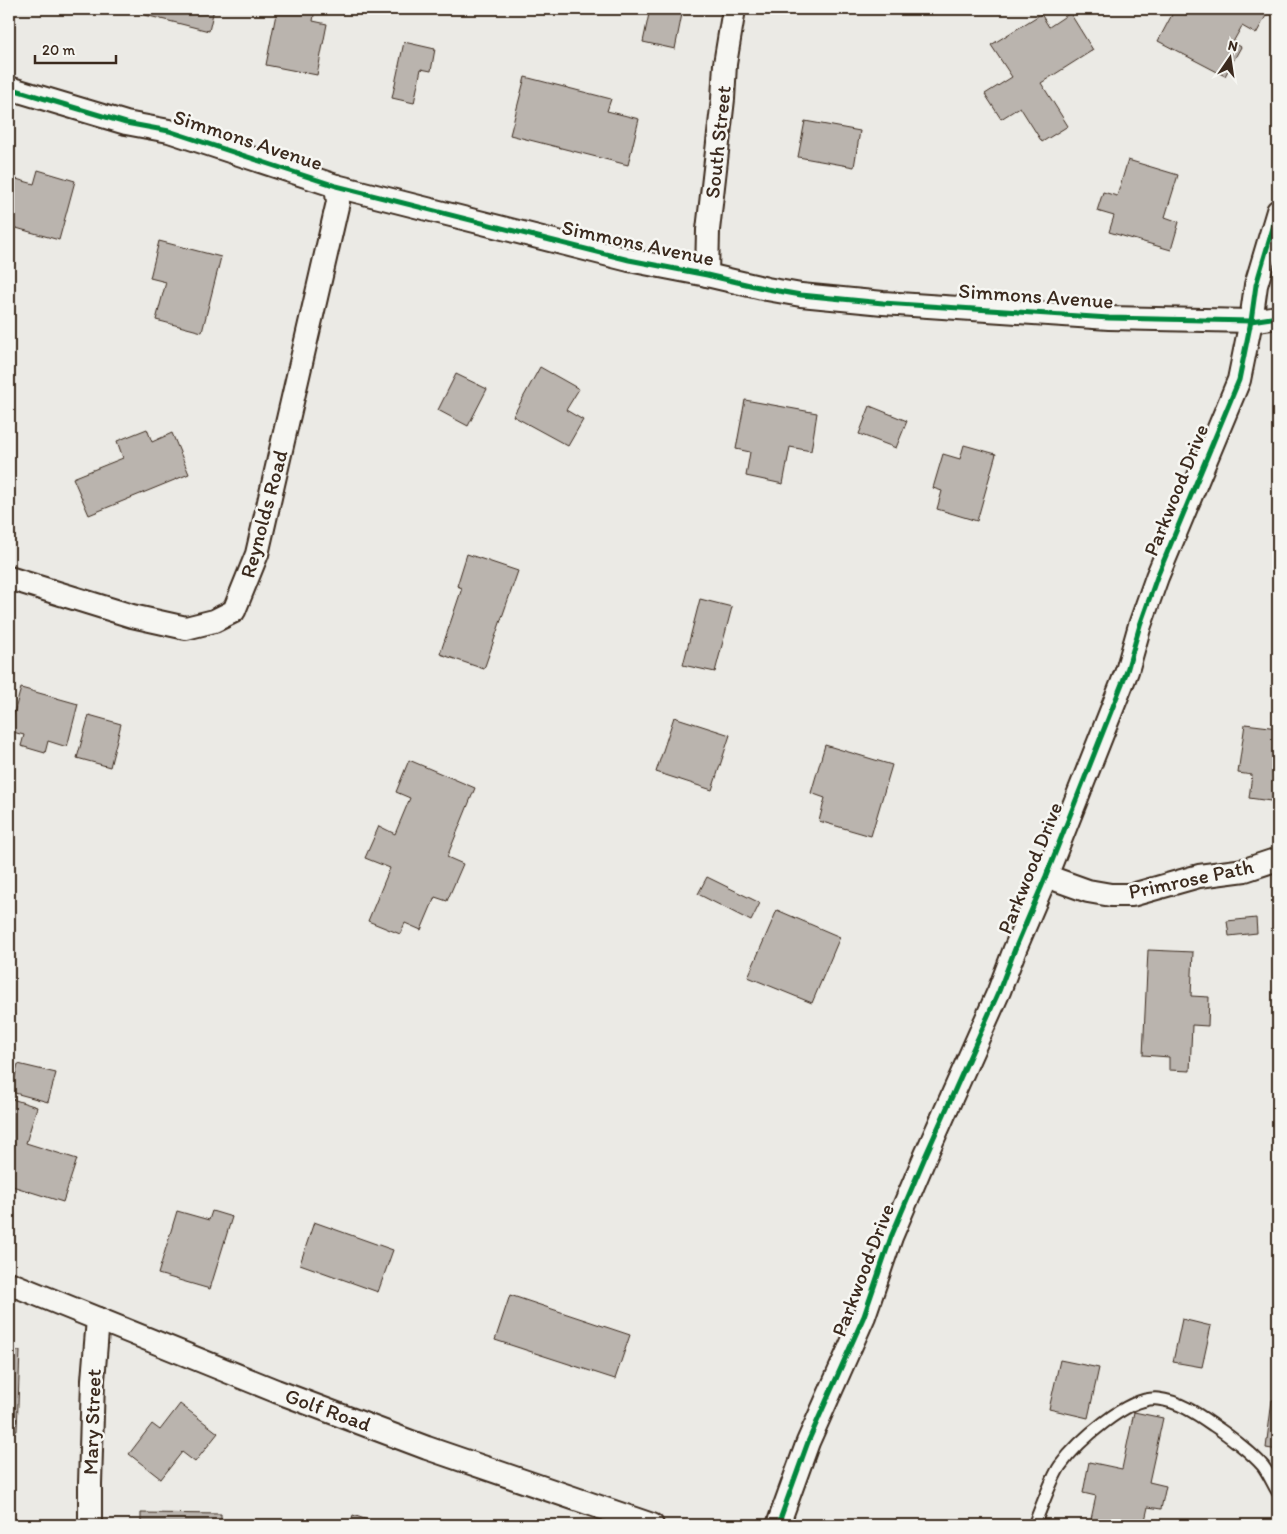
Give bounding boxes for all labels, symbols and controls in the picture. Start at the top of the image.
scale bar [35,32,116,64]
north arrow [1204,32,1254,82]
text: N [1226,36,1239,55]
text: 20 m [42,41,76,59]
street label: South Street [699,84,736,200]
street label: Simmons Avenue [171,104,326,175]
street label: Simmons Avenue [560,214,717,271]
street label: Simmons Avenue [958,278,1114,313]
street label: Parkwood Drive [1138,420,1213,559]
street label: Reynolds Road [234,447,293,581]
street label: Parkwood Drive [992,798,1067,937]
street label: Primrose Path [1126,853,1256,904]
street label: Parkwood Drive [826,1200,899,1340]
street label: Mary Street [77,1368,106,1476]
street label: Golf Road [282,1382,375,1437]

